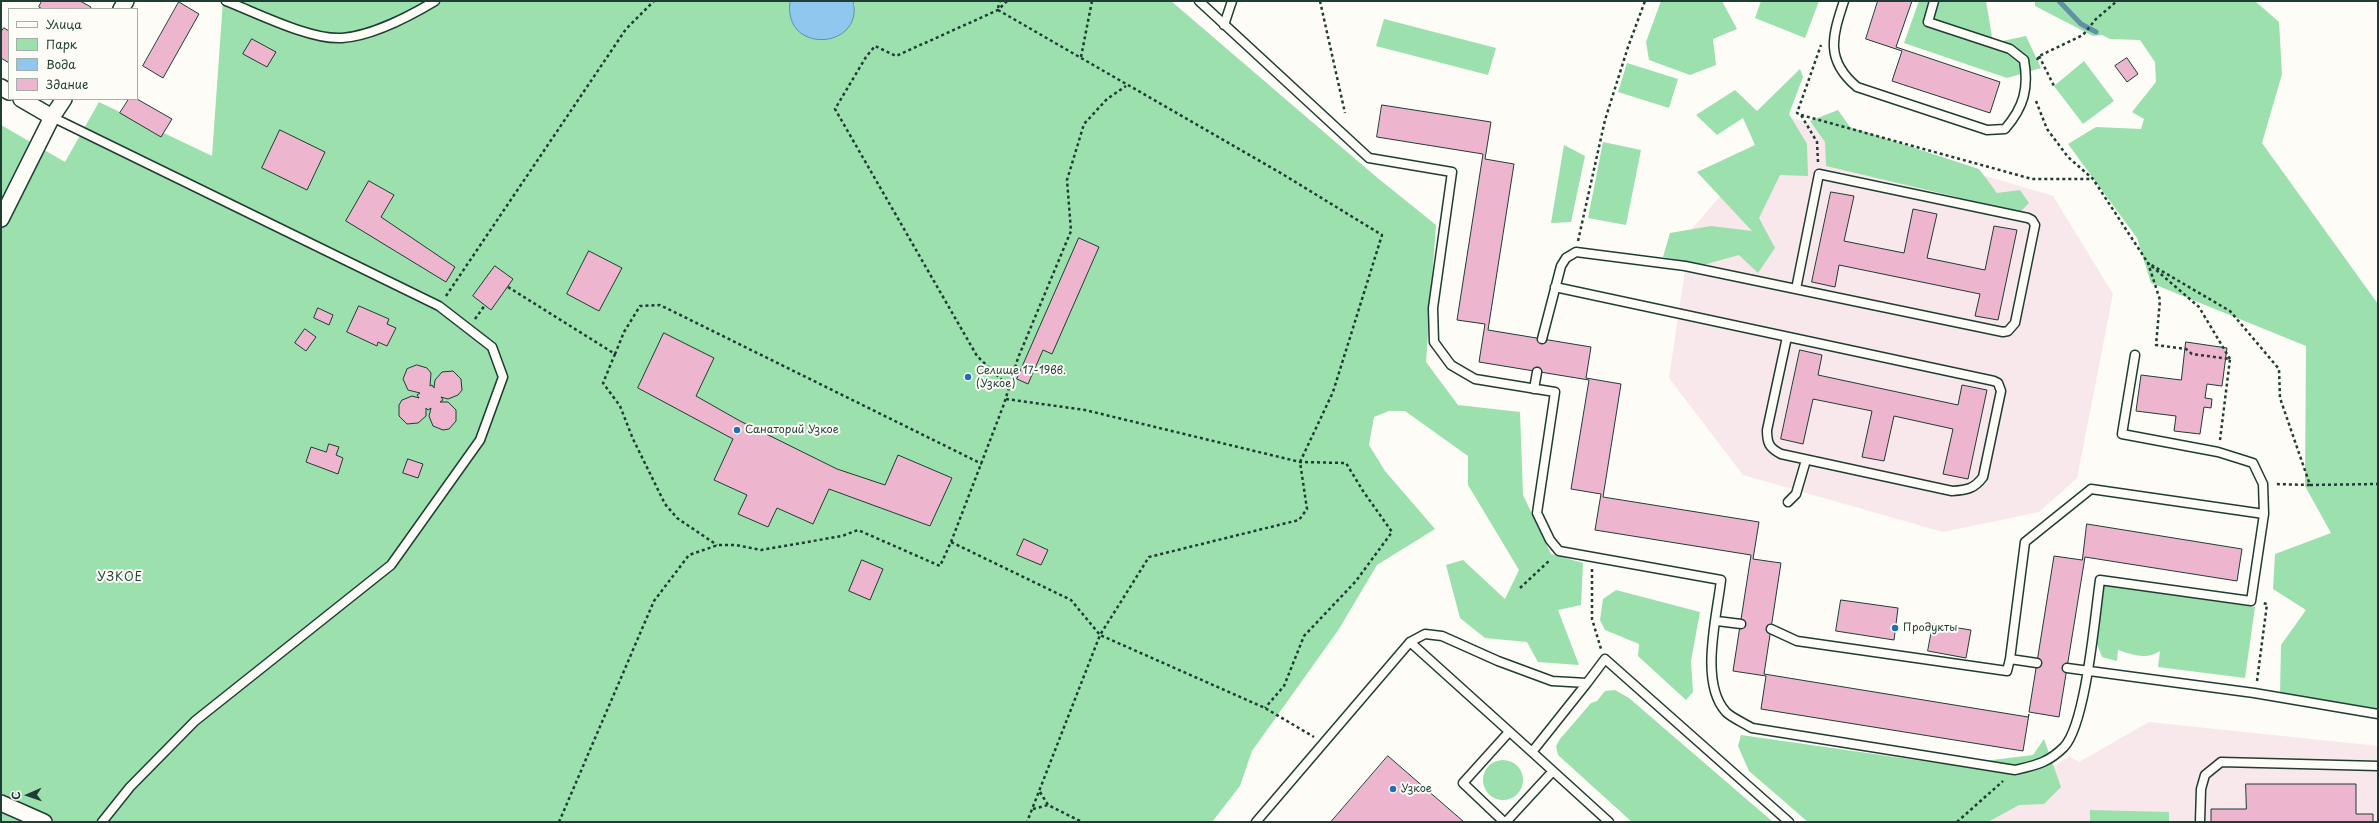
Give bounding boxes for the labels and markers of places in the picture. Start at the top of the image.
place label: Селище 17-19вв. (Узкое) [976,364,1066,390]
marker: Селище 17-19вв. (Узкое) [963,372,973,382]
place label: Санаторий Узкое [745,423,839,437]
marker: Санаторий Узкое [732,425,742,435]
place label: Продукты [1903,621,1957,635]
marker: Продукты [1890,623,1900,633]
place label: Узкое [1401,782,1432,796]
marker: Узкое [1388,784,1398,794]

